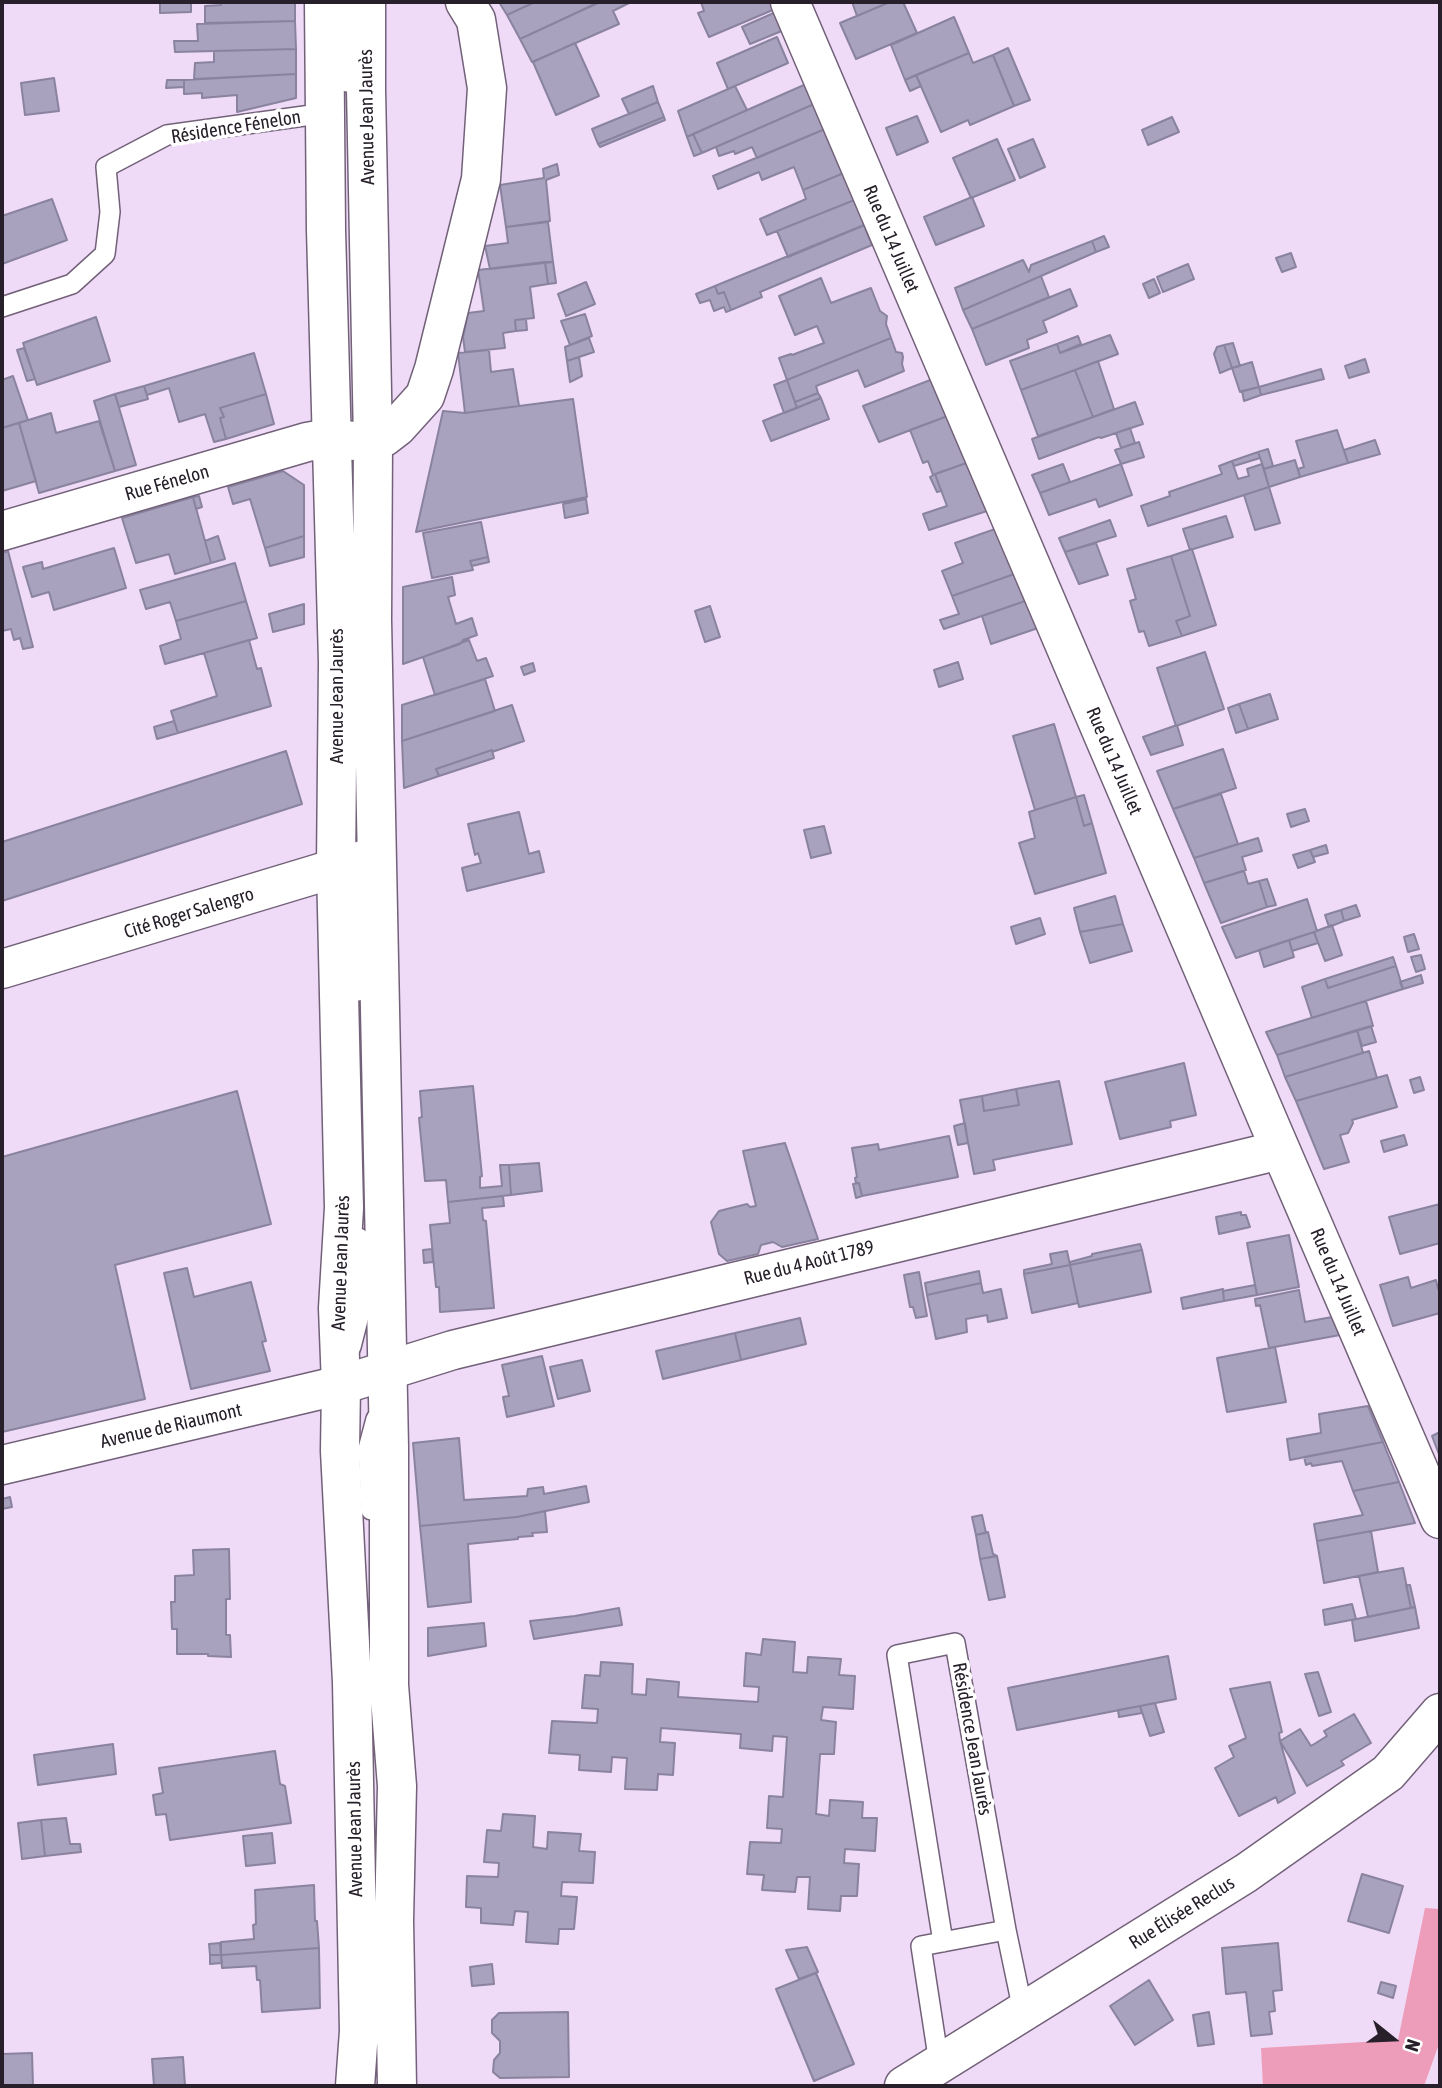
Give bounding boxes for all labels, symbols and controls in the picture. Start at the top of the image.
street label: Avenue Jean Jaurès [354,49,380,185]
street label: Résidence Fénelon [170,105,302,149]
street label: Rue du 14 Juillet [858,182,924,296]
street label: Rue Fénelon [122,460,212,506]
street label: Avenue Jean Jaurès [326,628,348,764]
street label: Rue du 14 Juillet [1081,704,1147,818]
street label: Cité Roger Salengro [121,882,257,944]
street label: Avenue Jean Jaurès [327,1195,355,1331]
street label: Rue du 14 Juillet [1305,1225,1371,1339]
street label: Rue du 4 Août 1789 [742,1236,876,1290]
street label: Avenue de Riaumont [98,1399,244,1453]
street label: Résidence Jean Jaurès [947,1661,997,1817]
street label: Avenue Jean Jaurès [342,1761,368,1897]
street label: Rue Élisée Reclus [1125,1872,1239,1954]
north arrow [1358,2004,1428,2074]
text: N [1401,2037,1425,2054]

